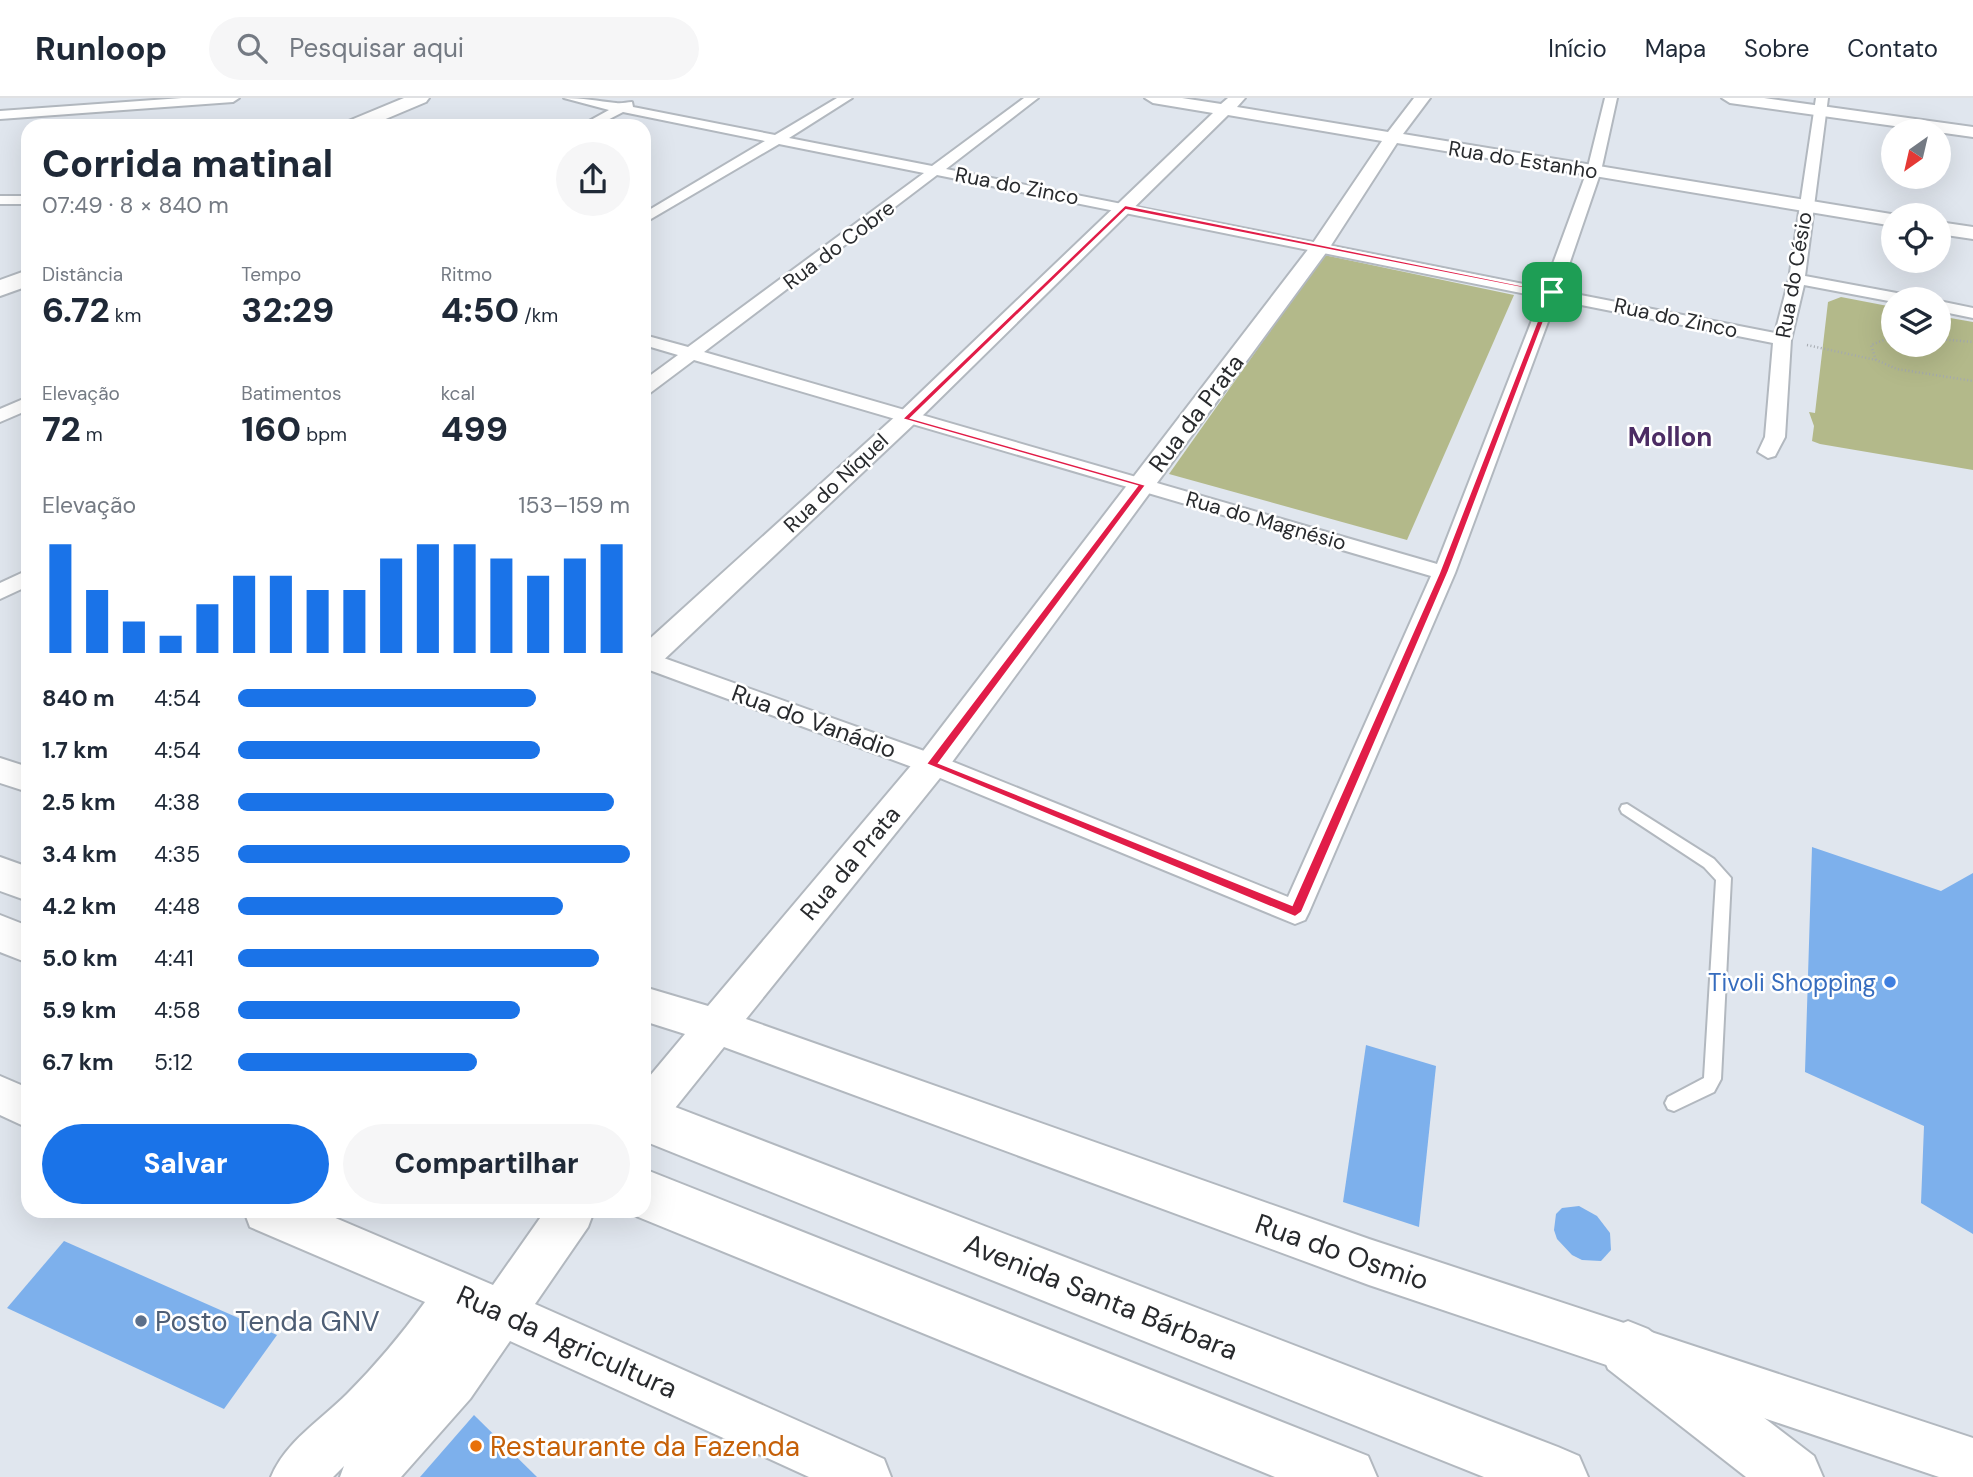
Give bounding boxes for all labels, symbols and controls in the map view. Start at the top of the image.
search box [209,17,699,80]
text: Runloop [35,27,167,70]
icon: search [233,29,271,67]
text: Pesquisar aqui [289,31,464,65]
text: Início [1548,33,1607,64]
text: Mapa [1645,33,1706,64]
text: Sobre [1744,33,1809,64]
text: Contato [1847,33,1938,64]
north arrow [1881,119,1951,189]
map controls [1881,119,1951,357]
street label: Rua do Estanho [1446,134,1600,186]
text: Corrida matinal [42,139,333,189]
button: share [556,142,630,216]
street label: Rua do Zinco [953,160,1081,212]
text: 07:49 · 8 × 840 m [42,190,229,220]
street label: Rua do Cobre [778,194,900,296]
button: locate [1881,203,1951,273]
street label: Rua do Césio [1769,210,1819,340]
text: Distância [42,262,123,287]
text: Tempo [241,262,301,287]
text: Ritmo [441,262,492,287]
pin [1522,262,1582,322]
icon: arrive [1533,273,1571,311]
text: 6.72 [42,287,110,333]
text: 32:29 [241,287,334,333]
text: 4:50 [441,287,519,333]
button: layers [1881,287,1951,357]
street label: Rua do Zinco [1612,291,1740,345]
text: km [110,303,141,328]
text: /km [519,303,558,328]
street label: Rua da Prata [1142,348,1250,478]
text: Elevação [42,381,120,406]
text: Batimentos [241,381,341,406]
text: kcal [441,381,475,406]
text: 72 [42,406,81,452]
text: 160 [241,406,301,452]
text: 499 [441,406,508,452]
district label: Mollon [1628,420,1712,454]
text: m [81,422,103,447]
text: bpm [301,422,347,447]
street label: Rua do Níquel [778,427,894,539]
street label: Rua do Magnésio [1183,485,1349,557]
text: Elevação [42,490,136,520]
text: 153–159 m [518,490,630,520]
street label: Rua do Vanádio [728,677,900,765]
text: 840 m [42,683,115,713]
text: 4:54 [154,683,201,713]
text: 1.7 km [42,735,108,765]
text: 4:54 [154,735,201,765]
text: 2.5 km [42,787,116,817]
text: 4:38 [154,787,200,817]
street label: Rua da Prata [793,799,907,927]
text: 3.4 km [42,839,117,869]
text: 4:35 [154,839,200,869]
text: 4.2 km [42,891,116,921]
text: 4:48 [154,891,201,921]
text: 5.0 km [42,943,118,973]
text: 4:41 [154,943,194,973]
place label: Tivoli Shopping [1708,967,1876,998]
marker: Tivoli Shopping [1882,974,1898,990]
text: 5.9 km [42,995,116,1025]
text: 4:58 [154,995,201,1025]
text: 6.7 km [42,1047,114,1077]
text: 5:12 [154,1047,193,1077]
button: Salvar [42,1124,329,1204]
button: Compartilhar [343,1124,630,1204]
street label: Rua do Osmio [1250,1205,1434,1299]
street label: Avenida Santa Bárbara [959,1225,1243,1369]
street label: Rua da Agricultura [451,1277,683,1407]
place label: Posto Tenda GNV [155,1303,380,1340]
marker: Posto Tenda GNV [133,1313,149,1329]
place label: Restaurante da Fazenda [490,1428,800,1465]
marker: Restaurante da Fazenda [468,1438,484,1454]

